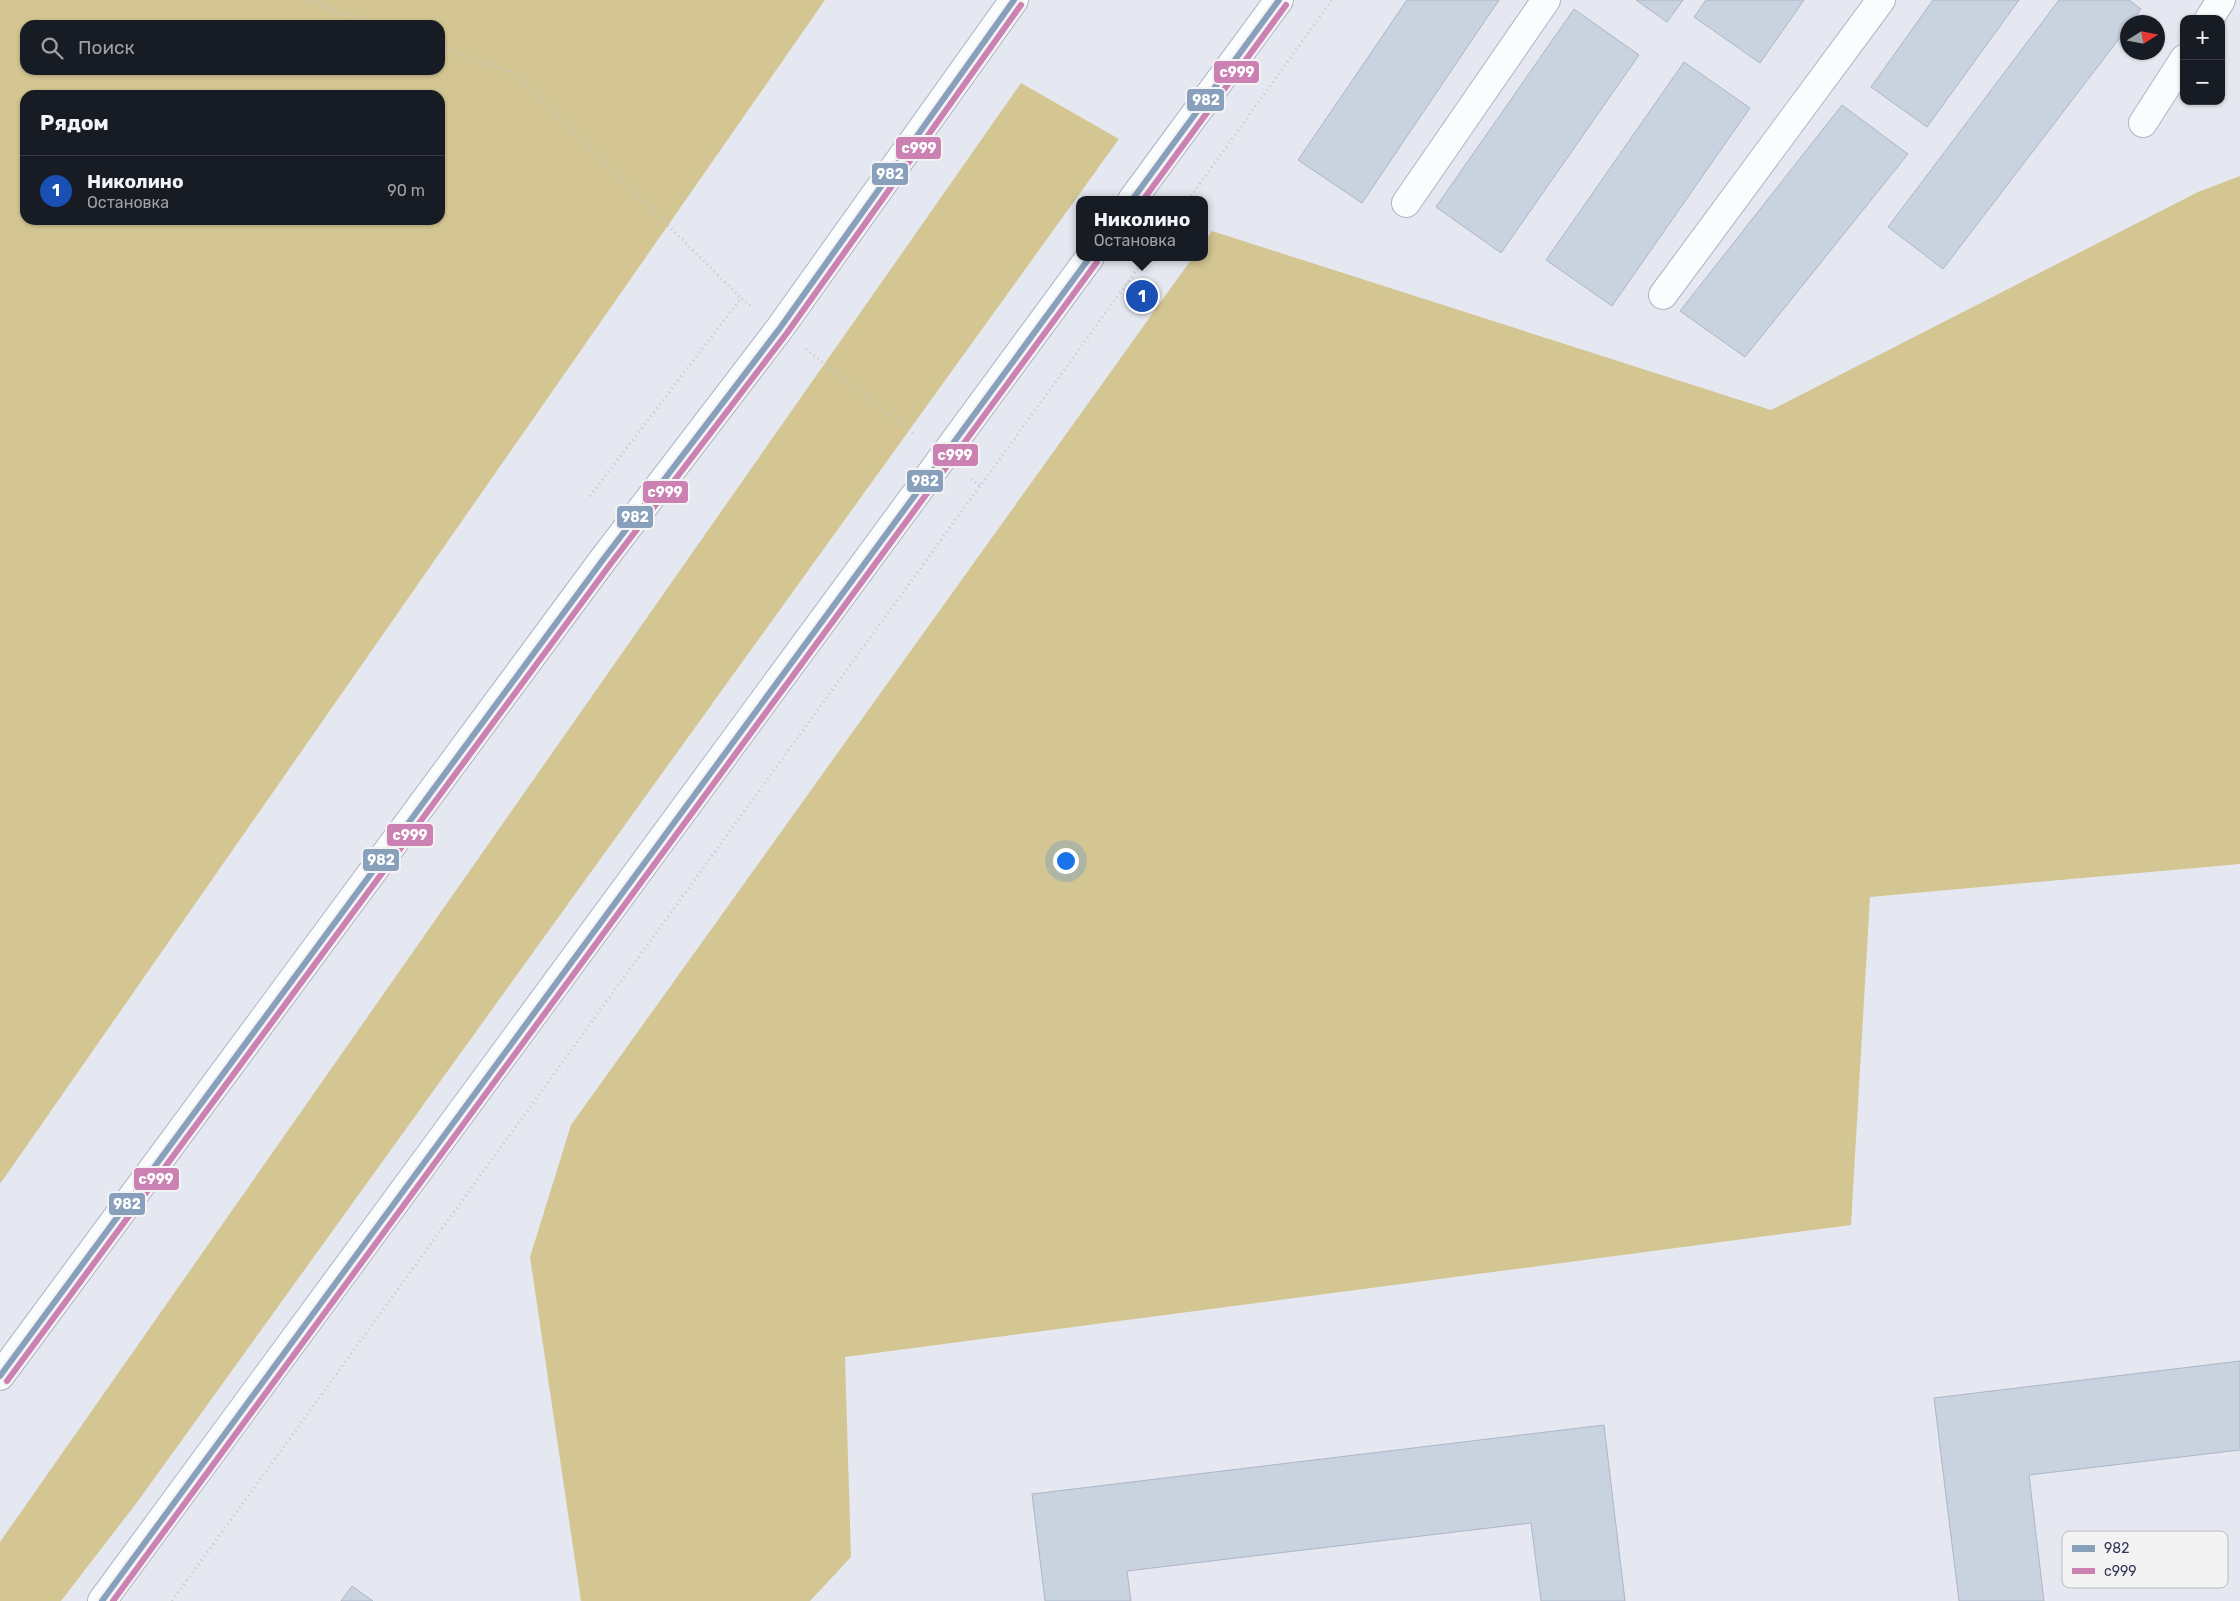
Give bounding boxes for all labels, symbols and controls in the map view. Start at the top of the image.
north arrow [2120,15,2165,60]
map controls [2180,15,2225,105]
button: + [2180,15,2225,60]
search box [20,20,445,75]
icon: search [38,34,66,62]
text: Поиск [78,36,135,59]
line badge: с999 [1213,60,1260,84]
button: − [2180,60,2225,105]
text: с999 [1219,64,1255,81]
line badge: 982 [1186,88,1225,112]
text: 982 [1192,92,1220,109]
text: Рядом [40,110,109,135]
line badge: с999 [895,136,942,160]
text: с999 [901,140,937,157]
line badge: 982 [871,162,909,186]
text: 982 [876,166,904,183]
text: Николино [87,170,184,193]
text: 1 [52,181,60,200]
text: 90 m [387,181,425,200]
text: Остановка [87,193,169,212]
popup [1076,196,1208,261]
text: Николино [1094,208,1190,231]
text: Остановка [1094,231,1176,250]
pin: 1 [1126,277,1158,315]
line badge: с999 [932,443,979,467]
text: с999 [937,447,973,464]
line badge: 982 [906,469,944,493]
text: 982 [911,473,939,490]
line badge: с999 [642,480,689,504]
text: с999 [647,484,683,501]
line badge: 982 [616,505,654,529]
text: 982 [621,509,649,526]
line badge: с999 [386,823,434,847]
text: с999 [392,827,428,844]
line badge: 982 [362,848,400,872]
your location [1053,848,1079,874]
text: 982 [367,852,395,869]
line badge: с999 [133,1167,180,1191]
text: с999 [138,1171,174,1188]
line badge: 982 [108,1192,146,1216]
text: 982 [113,1196,141,1213]
legend [2062,1531,2228,1588]
text: 982 [2104,1540,2129,1557]
text: с999 [2104,1563,2137,1580]

